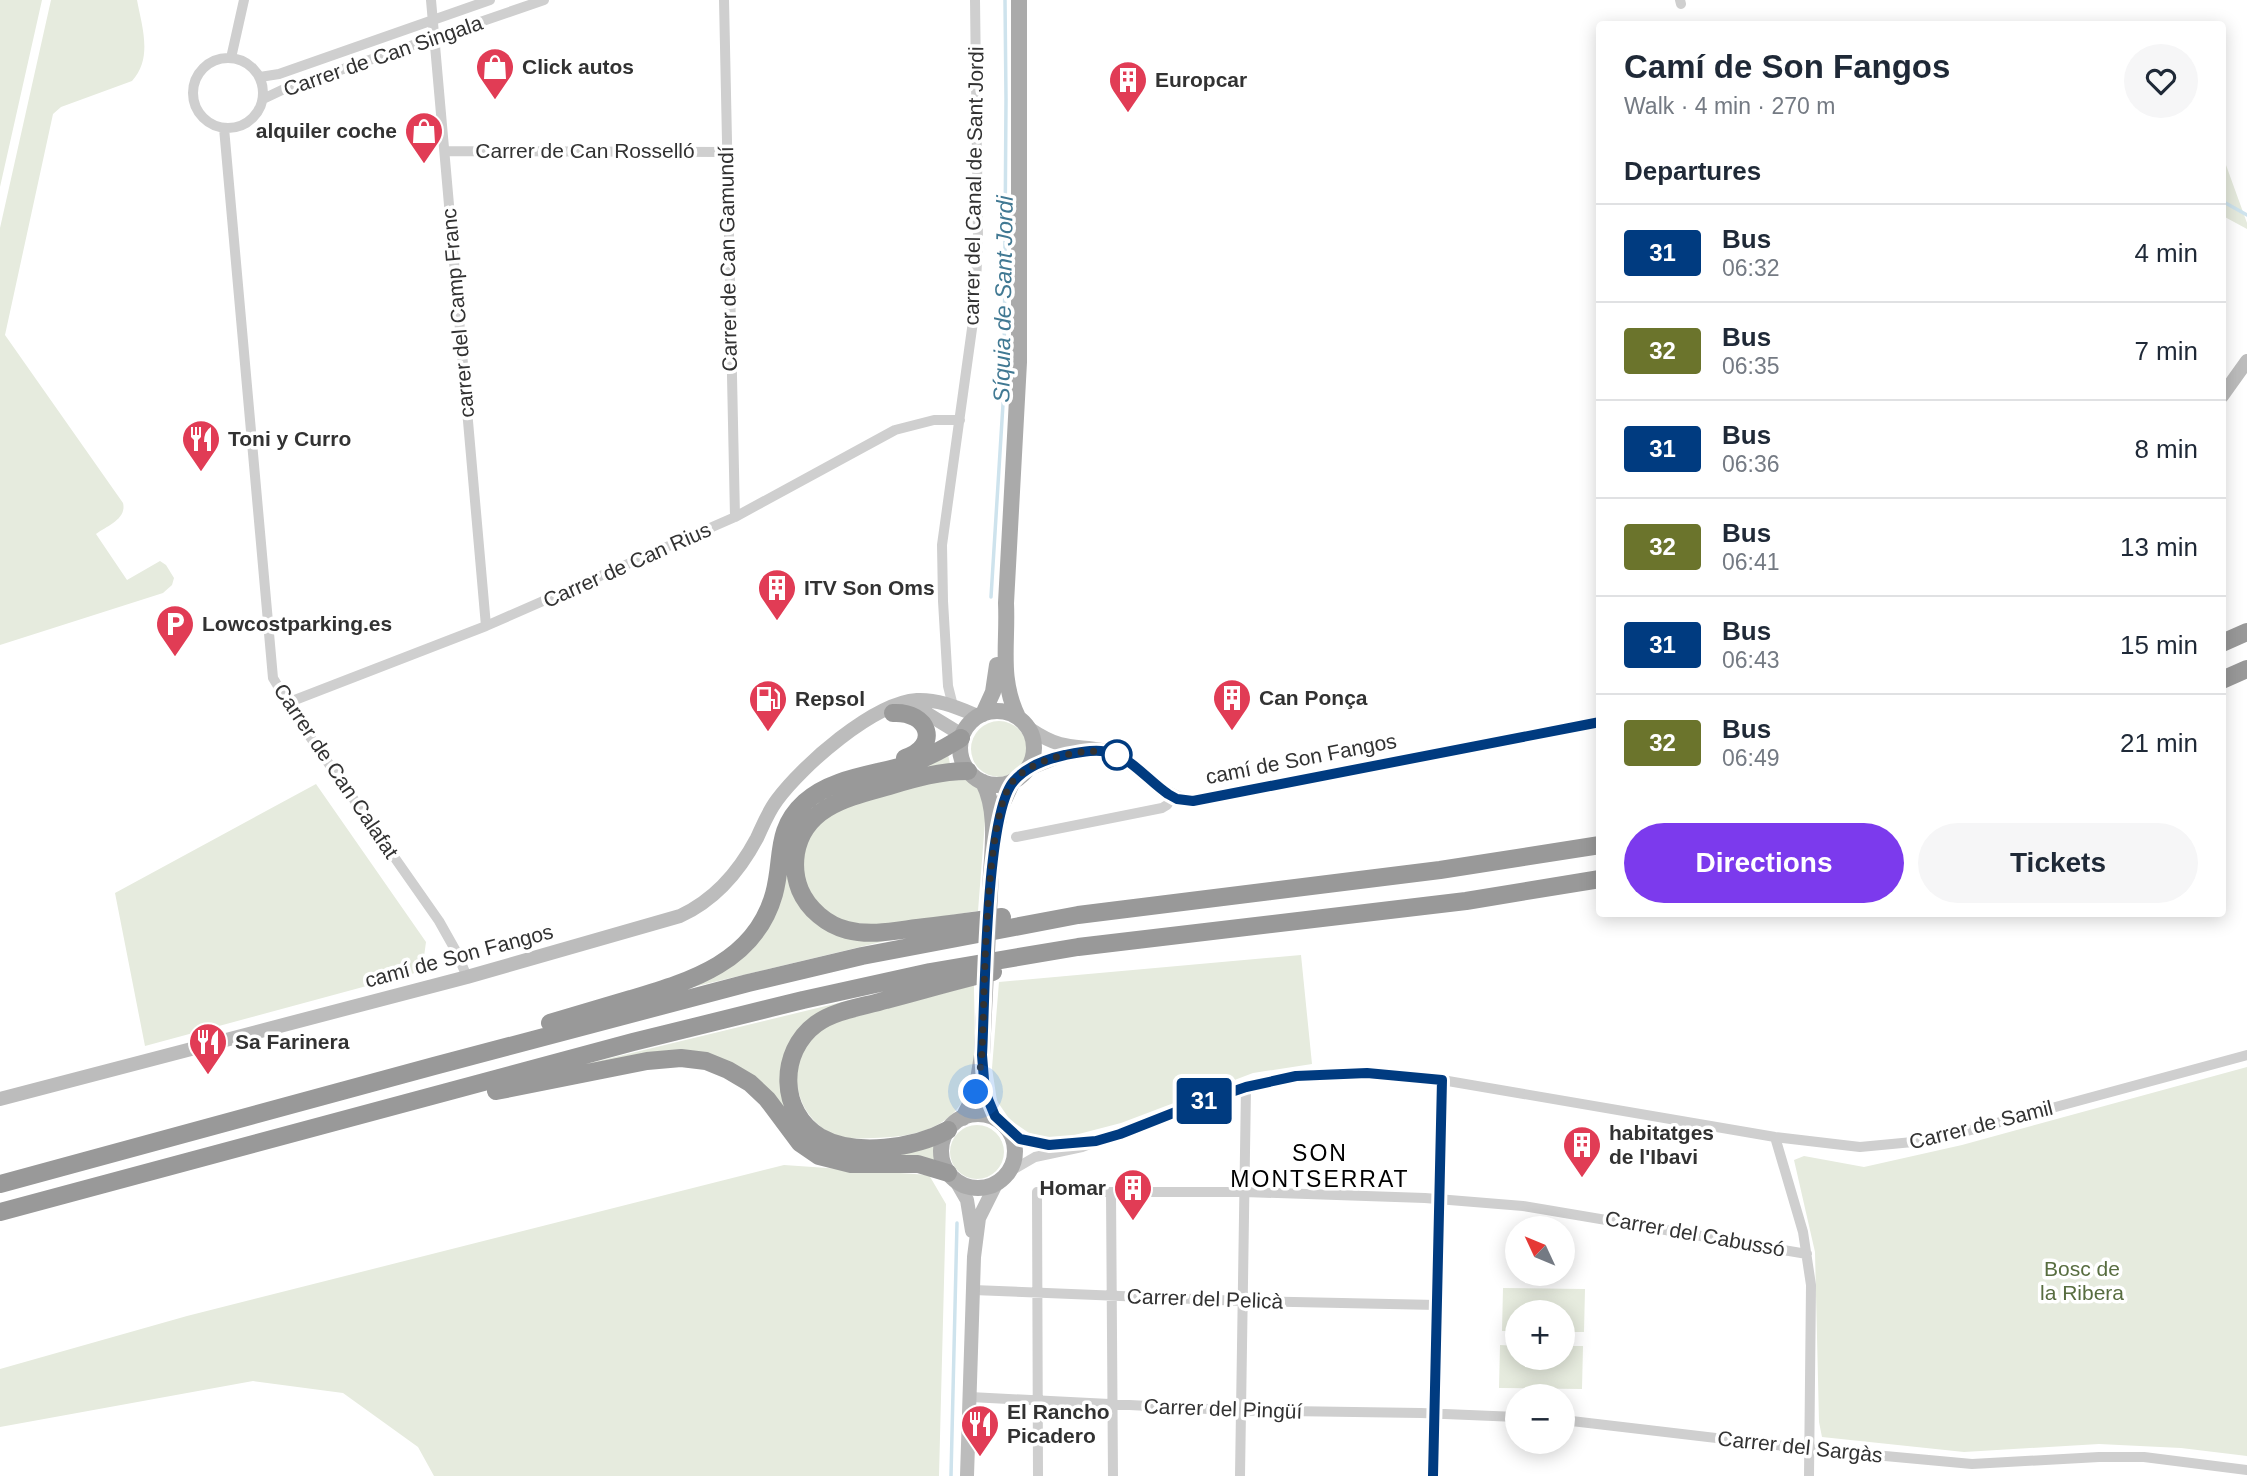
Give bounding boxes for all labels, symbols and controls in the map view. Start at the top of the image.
street label: Carrer de Can Singala [280,11,486,100]
button: heart [2124,44,2198,118]
shop icon: Click autos [474,46,516,101]
street label: carrer del Canal de Sant Jordi [960,46,987,326]
text: Camí de Son Fangos [1624,48,1950,85]
place label: Click autos [522,55,634,78]
building icon: Europcar [1107,59,1149,114]
place label: Europcar [1155,68,1247,91]
text: Walk · 4 min · 270 m [1624,93,1835,119]
shop icon: alquiler coche [403,110,445,165]
place label: alquiler coche [256,119,397,142]
street label: Carrer de Can Rosselló [475,139,695,162]
street label: Carrer de Can Gamundí [714,146,741,372]
text: Departures [1624,156,1761,186]
water label: Síquia de Sant Jordi [988,194,1018,403]
street label: carrer del Camp Franc [437,207,478,419]
text: Bus [1722,224,1771,254]
text: 4 min [2134,238,2198,268]
text: 31 [1649,239,1676,266]
text: 06:32 [1722,255,1780,281]
text: Bus [1722,322,1771,352]
text: 7 min [2134,336,2198,366]
text: 32 [1649,337,1676,364]
text: 06:35 [1722,353,1780,379]
restaurant icon: Toni y Curro [180,418,222,473]
text: Bus [1722,420,1771,450]
place label: Toni y Curro [228,427,351,450]
text: 8 min [2134,434,2198,464]
text: 31 [1649,435,1676,462]
text: 06:36 [1722,451,1780,477]
street label: Carrer de Can Rius [539,517,714,612]
text: Bus [1722,518,1771,548]
text: 13 min [2120,532,2198,562]
text: 32 [1649,533,1676,560]
text: 06:41 [1722,549,1780,575]
building icon: ITV Son Oms [756,567,798,622]
place label: ITV Son Oms [804,576,935,599]
parking icon: Lowcostparking.es [154,603,196,658]
place label: Lowcostparking.es [202,612,392,635]
text: Bus [1722,616,1771,646]
text: 15 min [2120,630,2198,660]
text: 31 [1649,631,1676,658]
text: 06:43 [1722,647,1780,673]
building icon: Can Ponça [1211,677,1253,732]
fuel station icon: Repsol [747,678,789,733]
street label: Carrer de Can Calafat [269,679,403,862]
place label: Can Ponça [1259,686,1368,709]
place label: Repsol [795,687,865,710]
text: Bus [1722,714,1771,744]
text: 21 min [2120,728,2198,758]
street label: camí de Son Fangos [1204,729,1398,788]
text: 32 [1649,729,1676,756]
unlabelled marker [1102,740,1132,770]
text: 06:49 [1722,745,1780,771]
button: Directions [1624,823,1904,903]
button: Tickets [1918,823,2198,903]
street label: camí de Son Fangos [362,919,555,992]
restaurant icon: Sa Farinera [187,1021,229,1076]
place label: Sa Farinera [235,1030,350,1053]
your location [958,1074,993,1109]
line badge: 31 [1172,1078,1236,1124]
text: 31 [1191,1087,1217,1114]
street label: Carrer de Samil [1907,1096,2055,1153]
place label: habitatges de l'Ibavi [1609,1121,1714,1168]
building icon: habitatges de l'Ibavi [1561,1124,1603,1179]
district label: SON MONTSERRAT [1230,1140,1410,1192]
building icon: Homar [1112,1167,1154,1222]
place label: Homar [1039,1176,1106,1199]
street label: Carrer del Cabussó [1603,1206,1787,1261]
north arrow [1505,1216,1575,1286]
map controls [1505,1216,1575,1454]
park label: Bosc de la Ribera [2040,1257,2124,1304]
street label: Carrer del Pelicà [1126,1284,1284,1313]
button: + [1505,1300,1575,1370]
button: − [1505,1384,1575,1454]
street label: Carrer del Pingüí [1143,1394,1303,1423]
place label: El Rancho Picadero [1007,1400,1110,1447]
restaurant icon: El Rancho Picadero [959,1403,1001,1458]
street label: Carrer del Sargàs [1716,1426,1884,1467]

